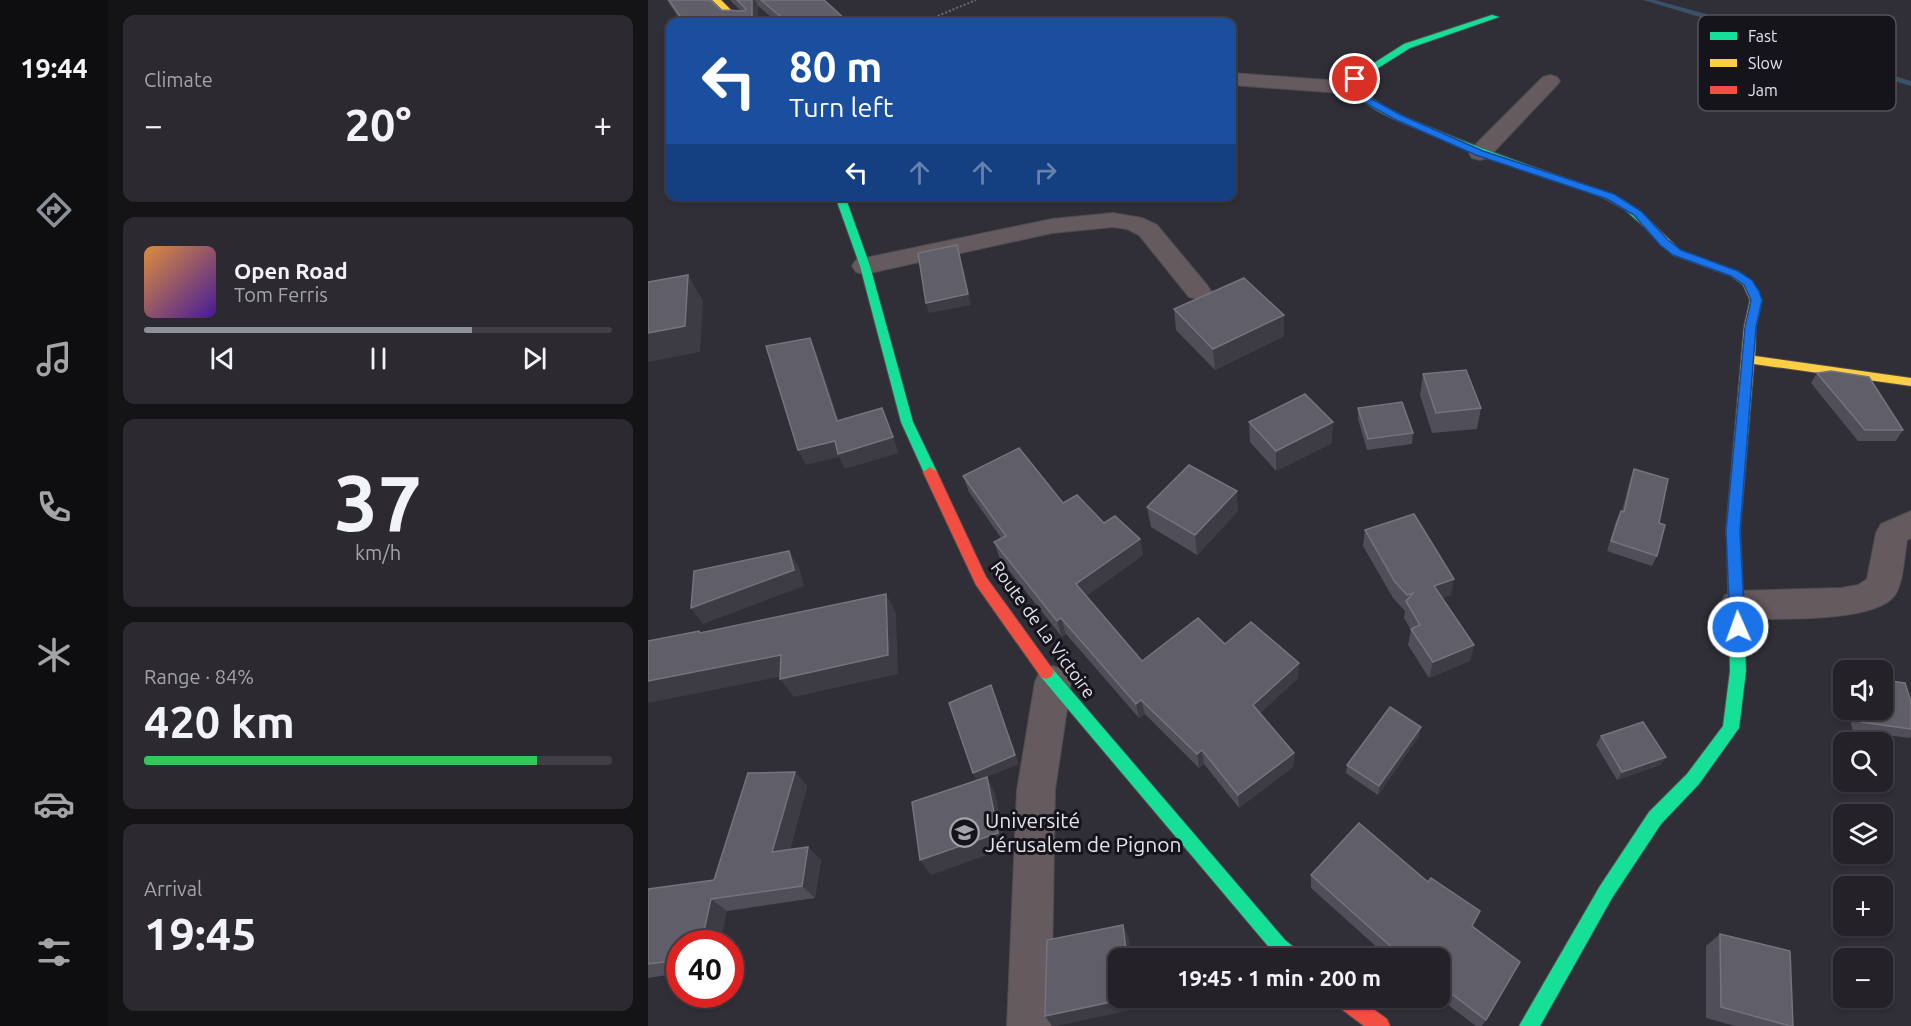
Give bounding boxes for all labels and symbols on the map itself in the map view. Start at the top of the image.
legend [1698,15,1896,111]
text: Fast [1748,27,1778,45]
pin [1329,53,1380,104]
text: Slow [1748,54,1783,72]
text: Jam [1748,81,1778,99]
street label: Route de La Victoire [988,557,1100,701]
position arrow [1706,595,1770,659]
place label: Université Jérusalem de Pignon [985,808,1182,856]
school or university icon: Université Jérusalem de Pignon [948,817,980,849]
speed limit sign: 40 [666,930,744,1008]

